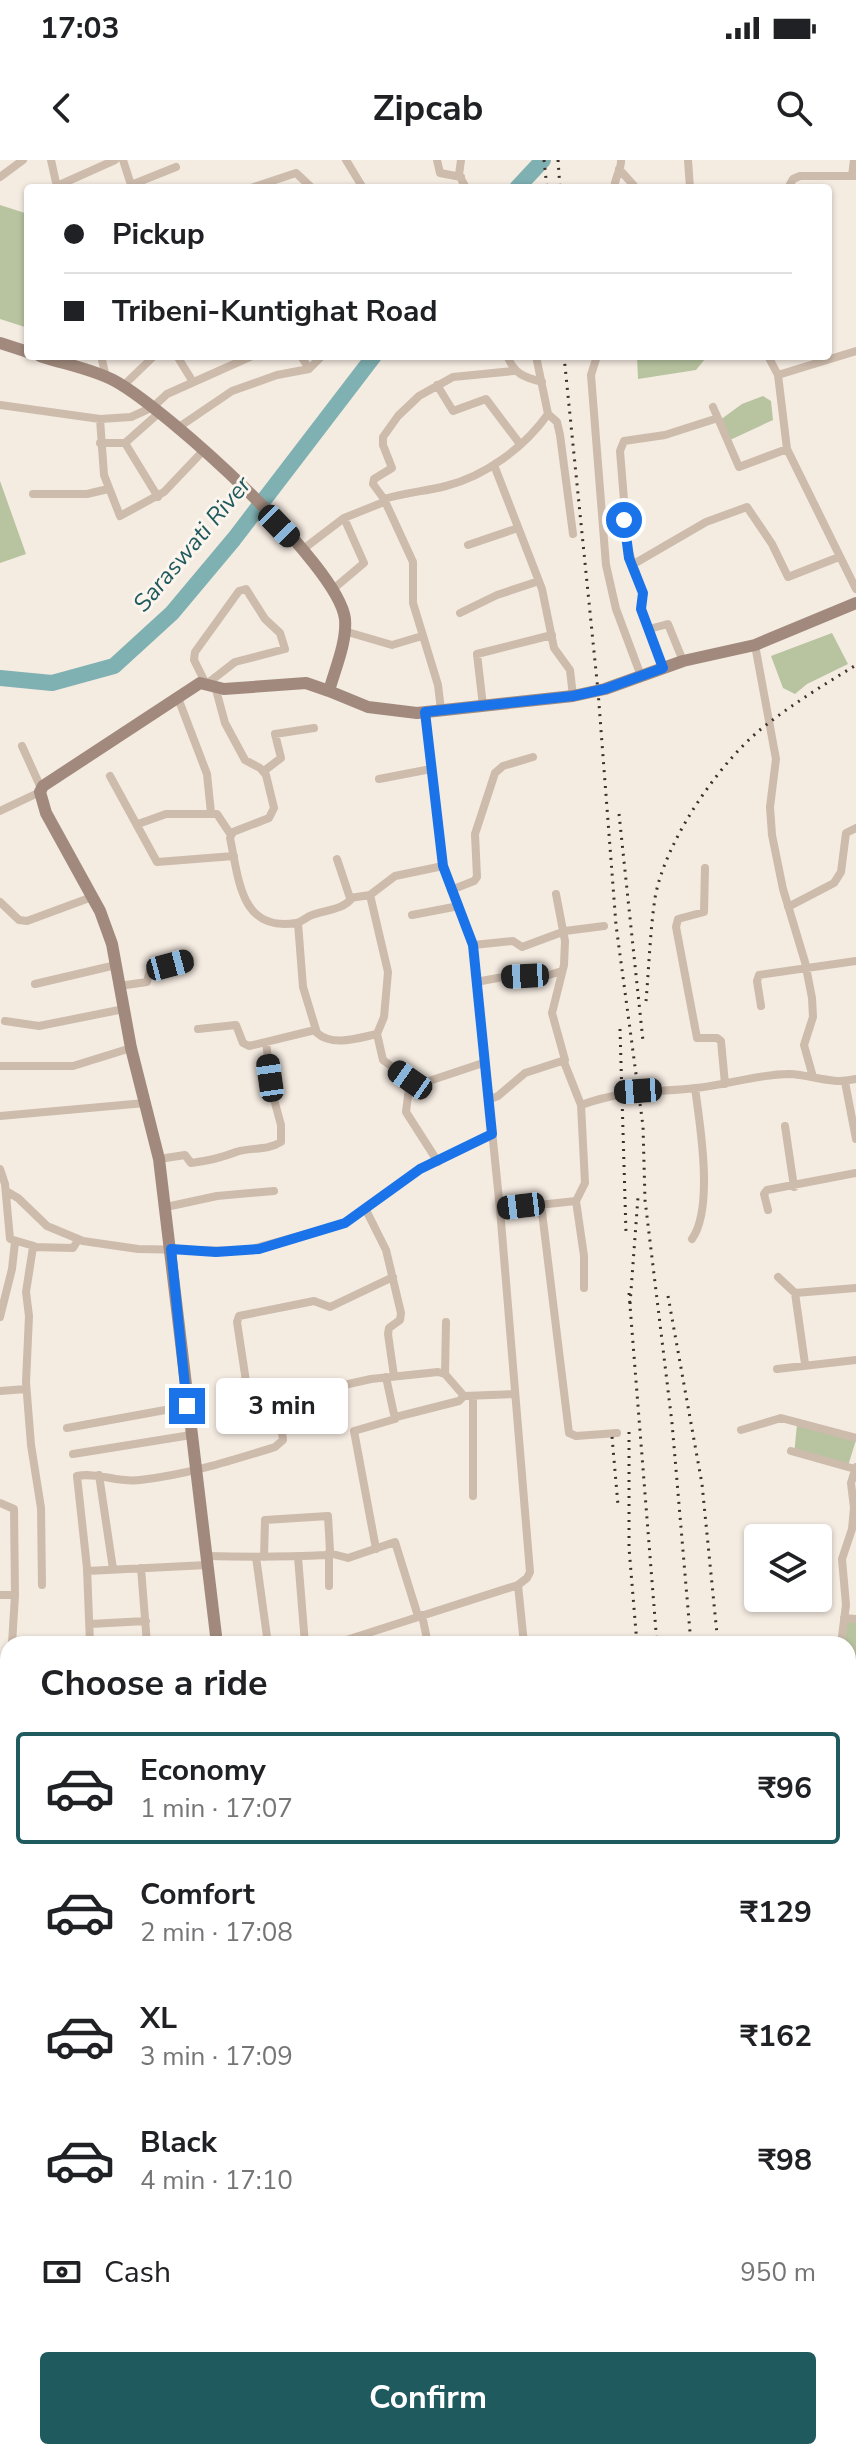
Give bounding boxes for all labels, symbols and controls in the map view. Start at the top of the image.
text: 17:03 [40,8,119,49]
text: Zipcab [373,84,483,133]
icon: back [40,86,84,130]
icon: search [772,86,816,130]
text: Pickup [112,214,205,255]
text: Tribeni-Kuntighat Road [112,291,437,332]
water label: Saraswati River [126,468,259,619]
car [254,500,304,552]
route start [606,502,642,538]
car [144,947,196,983]
car [500,963,550,989]
car [255,1053,285,1103]
car [383,1056,437,1104]
car [613,1077,663,1105]
car [496,1191,546,1221]
callout: 3 min [215,1378,347,1434]
route end [169,1388,205,1424]
text: 3 min [248,1388,316,1423]
map controls [744,1524,832,1612]
button: layers [744,1524,832,1612]
text: Choose a ride [40,1659,268,1708]
text: Economy [140,1750,266,1791]
icon: car [44,1752,116,1824]
text: ₹96 [758,1768,812,1809]
text: 1 min · 17:07 [140,1791,293,1826]
text: Comfort [140,1874,255,1915]
icon: car [44,1876,116,1948]
text: ₹129 [740,1892,812,1933]
text: 2 min · 17:08 [140,1915,293,1950]
text: XL [140,1998,177,2039]
icon: car [44,2000,116,2072]
text: ₹162 [740,2016,812,2057]
text: 3 min · 17:09 [140,2039,293,2074]
text: Black [140,2122,217,2163]
icon: car [44,2124,116,2196]
text: ₹98 [758,2140,812,2181]
text: 4 min · 17:10 [140,2163,293,2198]
icon: cash [40,2250,84,2294]
text: Cash [104,2252,171,2293]
text: 950 m [740,2255,816,2290]
button: Confirm [40,2352,816,2444]

